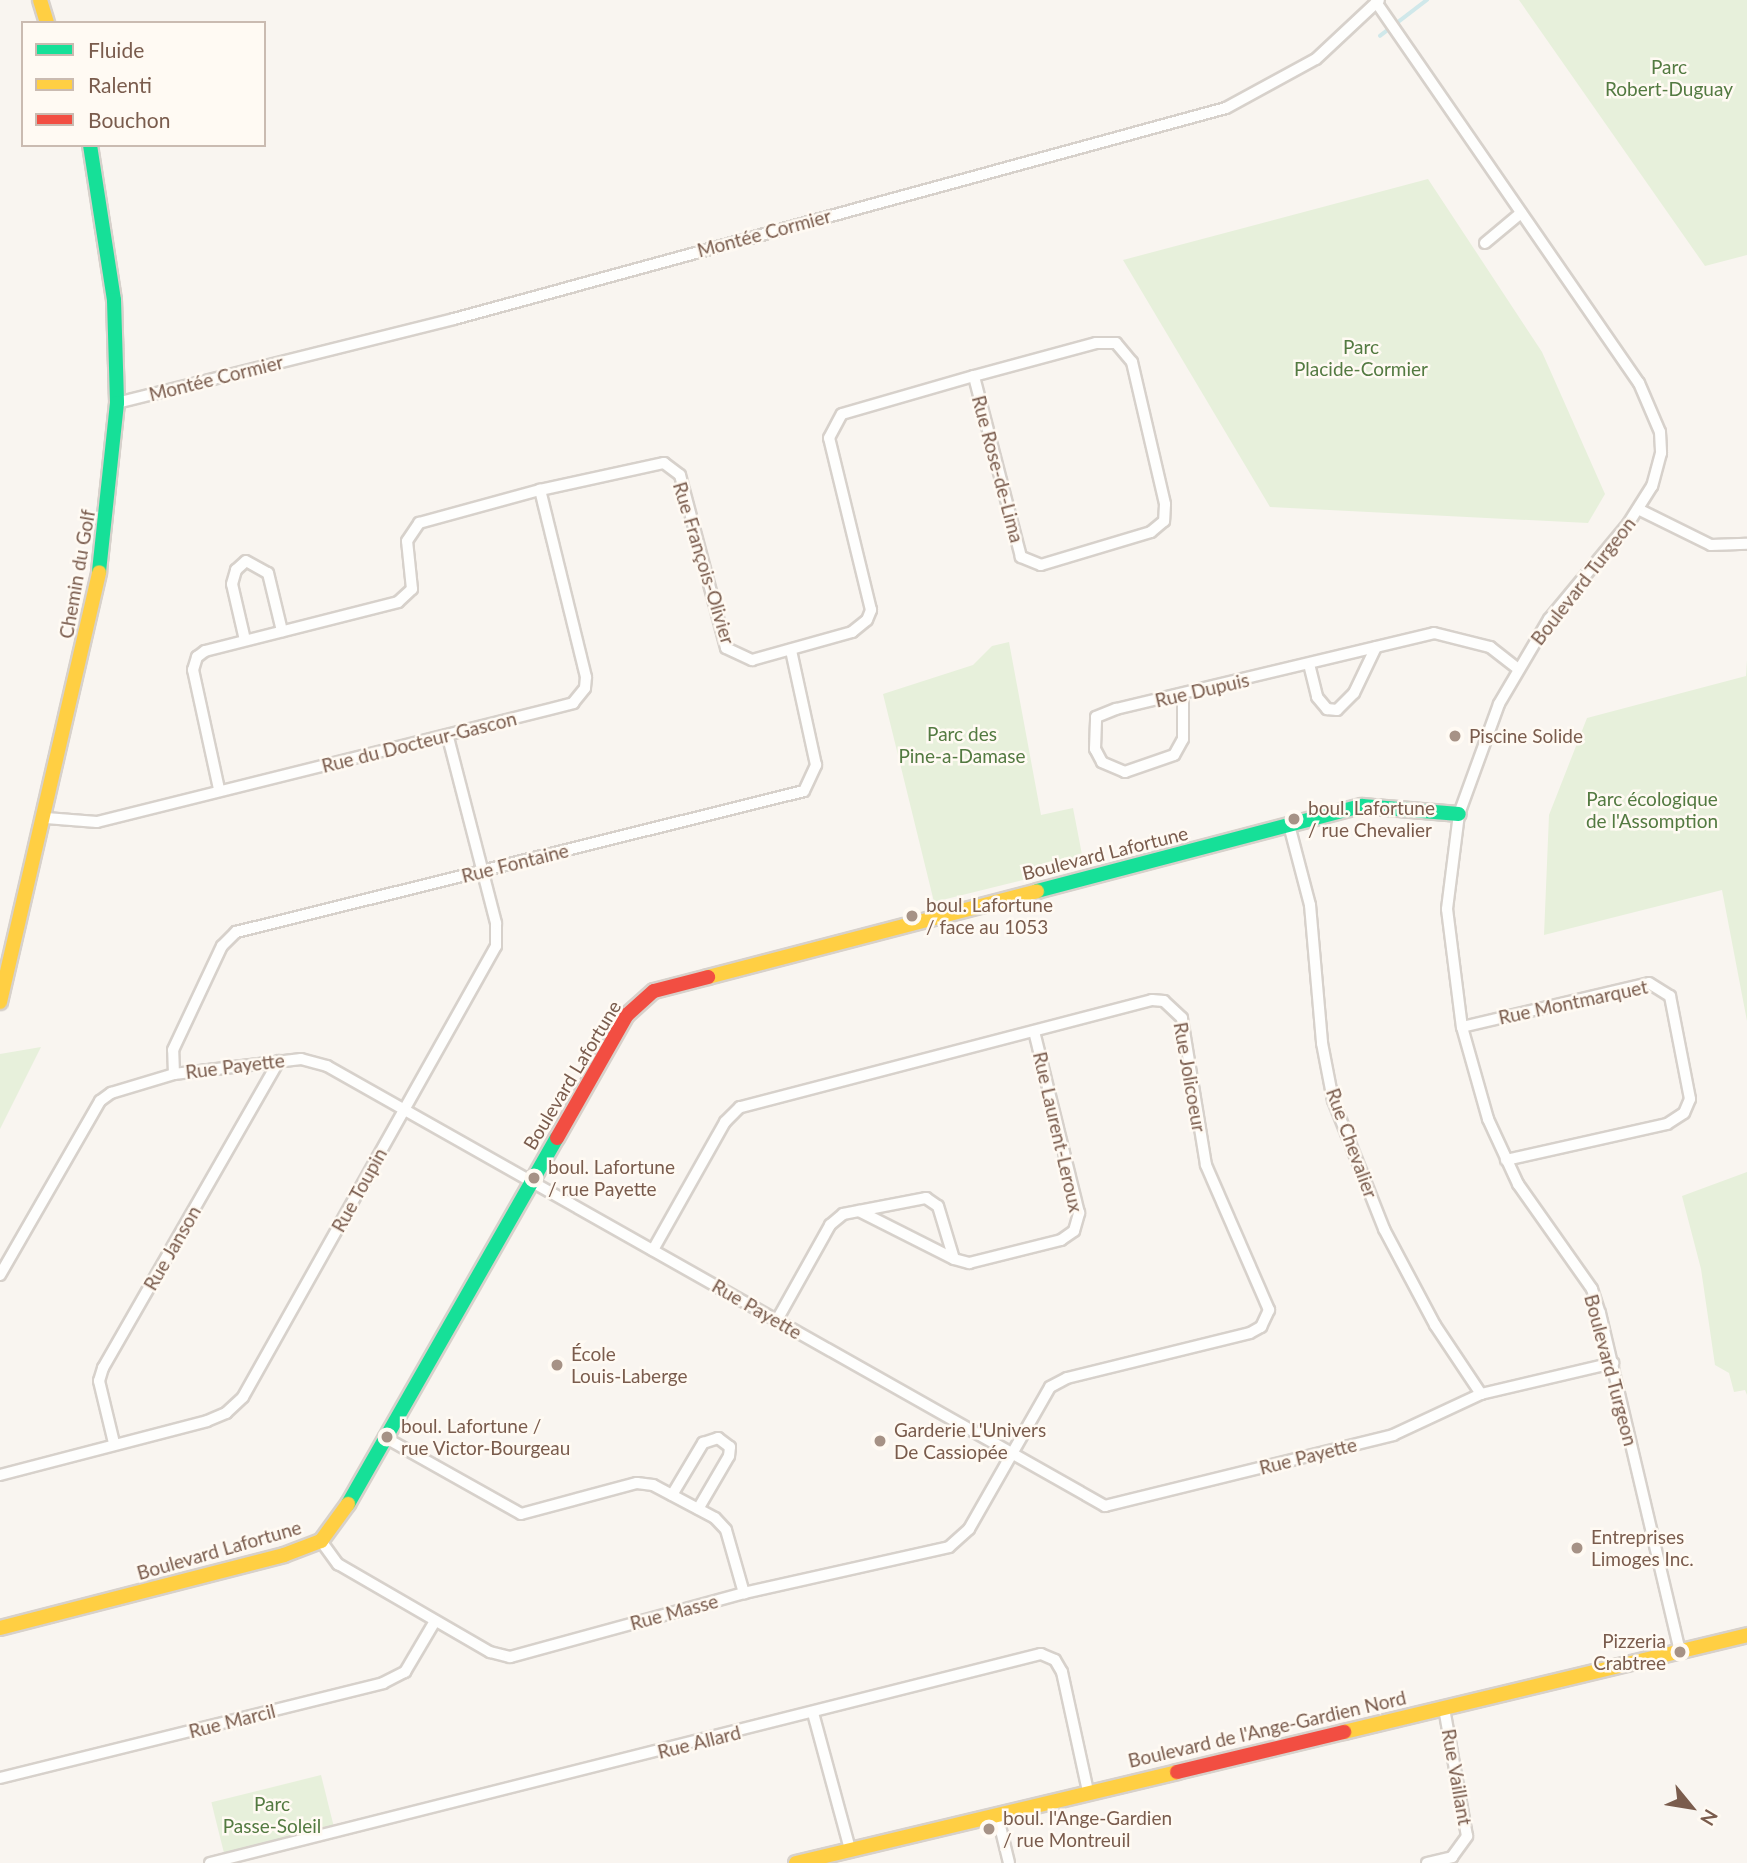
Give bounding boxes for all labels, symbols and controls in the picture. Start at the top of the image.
legend [21,21,266,147]
text: Fluide [88,37,144,62]
park label: Parc Robert-Duguay [1605,56,1733,100]
text: Ralenti [88,72,152,97]
text: Bouchon [88,107,170,132]
street label: Montée Cormier [695,204,833,262]
park label: Parc Placide-Cormier [1294,336,1428,380]
street label: Montée Cormier [146,350,286,406]
street label: Rue Rose-de-Lima [967,393,1029,545]
street label: Rue François-Olivier [668,479,740,647]
street label: Chemin du Golf [54,508,100,640]
street label: Boulevard Turgeon [1526,512,1640,650]
street label: Rue Dupuis [1153,668,1251,712]
street label: Rue du Docteur-Gascon [319,707,519,777]
park label: Parc des Pine-a-Damase [898,723,1026,767]
place label: Piscine Solide [1469,725,1583,747]
marker: Piscine Solide [1447,728,1463,744]
park label: Parc écologique de l'Assomption [1586,788,1718,832]
place label: boul. Lafortune / rue Chevalier [1308,797,1435,841]
marker: boul. Lafortune / rue Chevalier [1286,811,1302,827]
street label: Boulevard Lafortune [1020,821,1190,885]
street label: Rue Fontaine [459,839,571,887]
place label: boul. Lafortune / face au 1053 [926,894,1053,938]
marker: boul. Lafortune / face au 1053 [904,908,920,924]
street label: Rue Montmarquet [1496,975,1650,1029]
street label: Boulevard Lafortune [518,996,626,1154]
street label: Rue Jolicoeur [1169,1020,1211,1134]
street label: Rue Payette [184,1049,286,1083]
street label: Rue Laurent-Leroux [1028,1049,1088,1215]
street label: Rue Chevalier [1322,1085,1382,1201]
street label: Rue Toupin [326,1144,392,1236]
place label: boul. Lafortune / rue Payette [548,1156,675,1200]
marker: boul. Lafortune / rue Payette [526,1170,542,1186]
street label: Rue Janson [139,1201,205,1295]
street label: Rue Payette [708,1274,806,1344]
street label: Boulevard Turgeon [1580,1291,1642,1449]
place label: École Louis-Laberge [571,1343,688,1387]
marker: École Louis-Laberge [549,1357,565,1373]
place label: boul. Lafortune / rue Victor-Bourgeau [401,1415,571,1459]
place label: Garderie L'Univers De Cassiopée [894,1419,1046,1463]
marker: boul. Lafortune / rue Victor-Bourgeau [379,1429,395,1445]
marker: Garderie L'Univers De Cassiopée [872,1433,888,1449]
street label: Rue Payette [1257,1433,1359,1479]
street label: Boulevard Lafortune [134,1516,304,1584]
place label: Entreprises Limoges Inc. [1591,1526,1694,1570]
marker: Entreprises Limoges Inc. [1569,1540,1585,1556]
street label: Rue Masse [627,1589,721,1635]
place label: Pizzeria Crabtree [1593,1630,1666,1674]
marker: Pizzeria Crabtree [1672,1644,1688,1660]
street label: Boulevard de l'Ange-Gardien Nord [1126,1686,1408,1772]
street label: Rue Marcil [186,1699,278,1743]
street label: Rue Allard [655,1721,743,1763]
street label: Rue Vaillant [1437,1727,1477,1827]
north arrow [1656,1772,1726,1842]
park label: Parc Passe-Soleil [223,1793,321,1837]
text: N [1696,1806,1723,1830]
place label: boul. l'Ange-Gardien / rue Montreuil [1003,1807,1172,1851]
marker: boul. l'Ange-Gardien / rue Montreuil [981,1821,997,1837]

